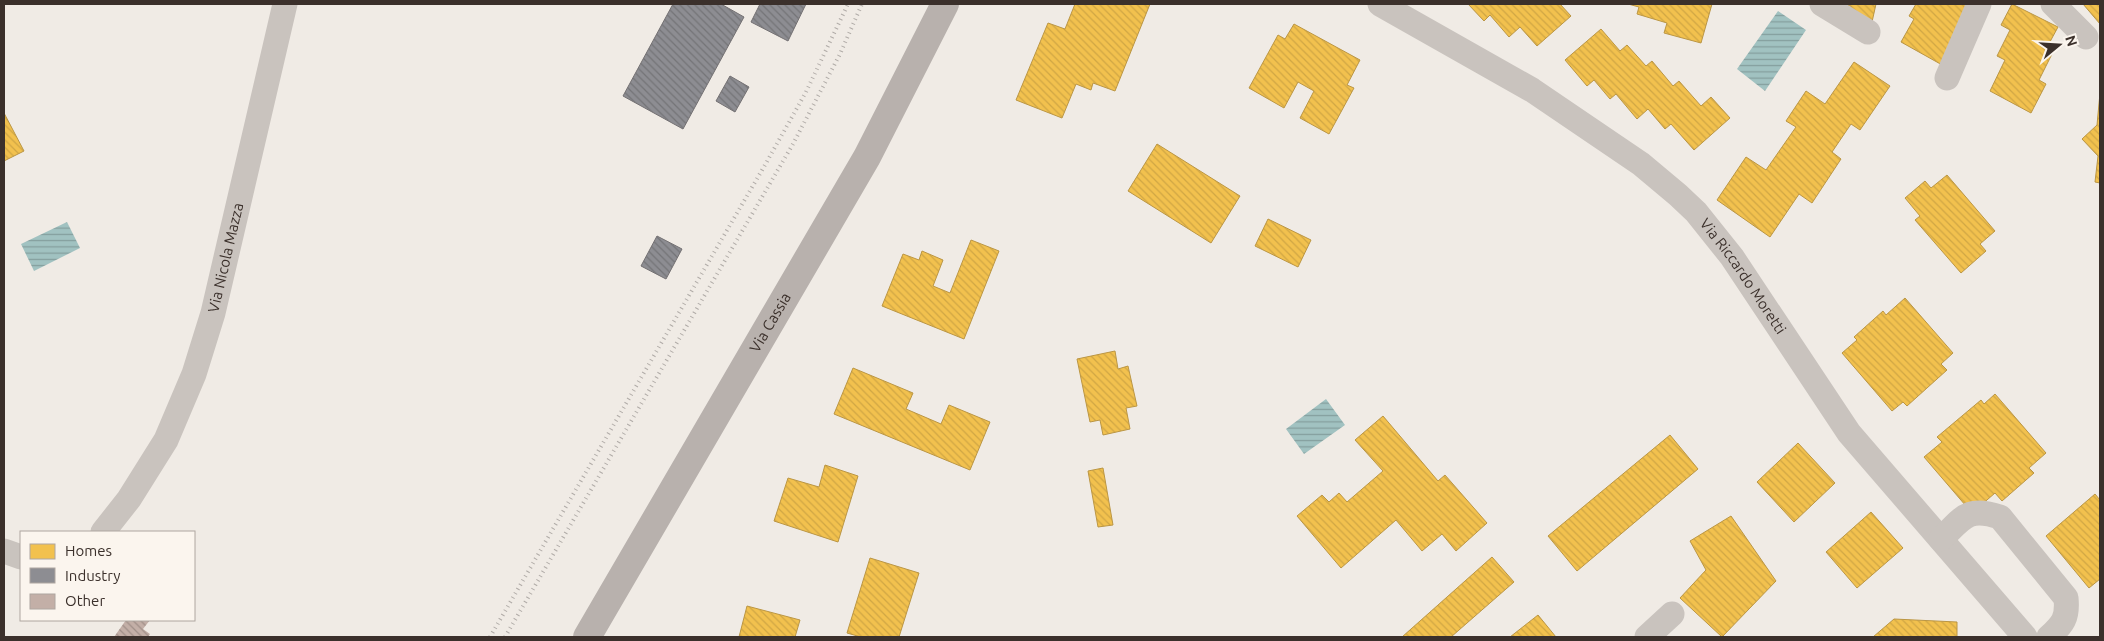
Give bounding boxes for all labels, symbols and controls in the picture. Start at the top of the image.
north arrow [2034,20,2084,70]
text: N [2062,34,2081,48]
street label: Via Nicola Mazza [204,201,246,314]
street label: Via Riccardo Moretti [1697,215,1790,337]
street label: Via Cassia [746,289,794,355]
legend [20,531,195,621]
text: Homes [65,542,112,559]
text: Industry [65,567,120,584]
text: Other [65,592,105,609]

